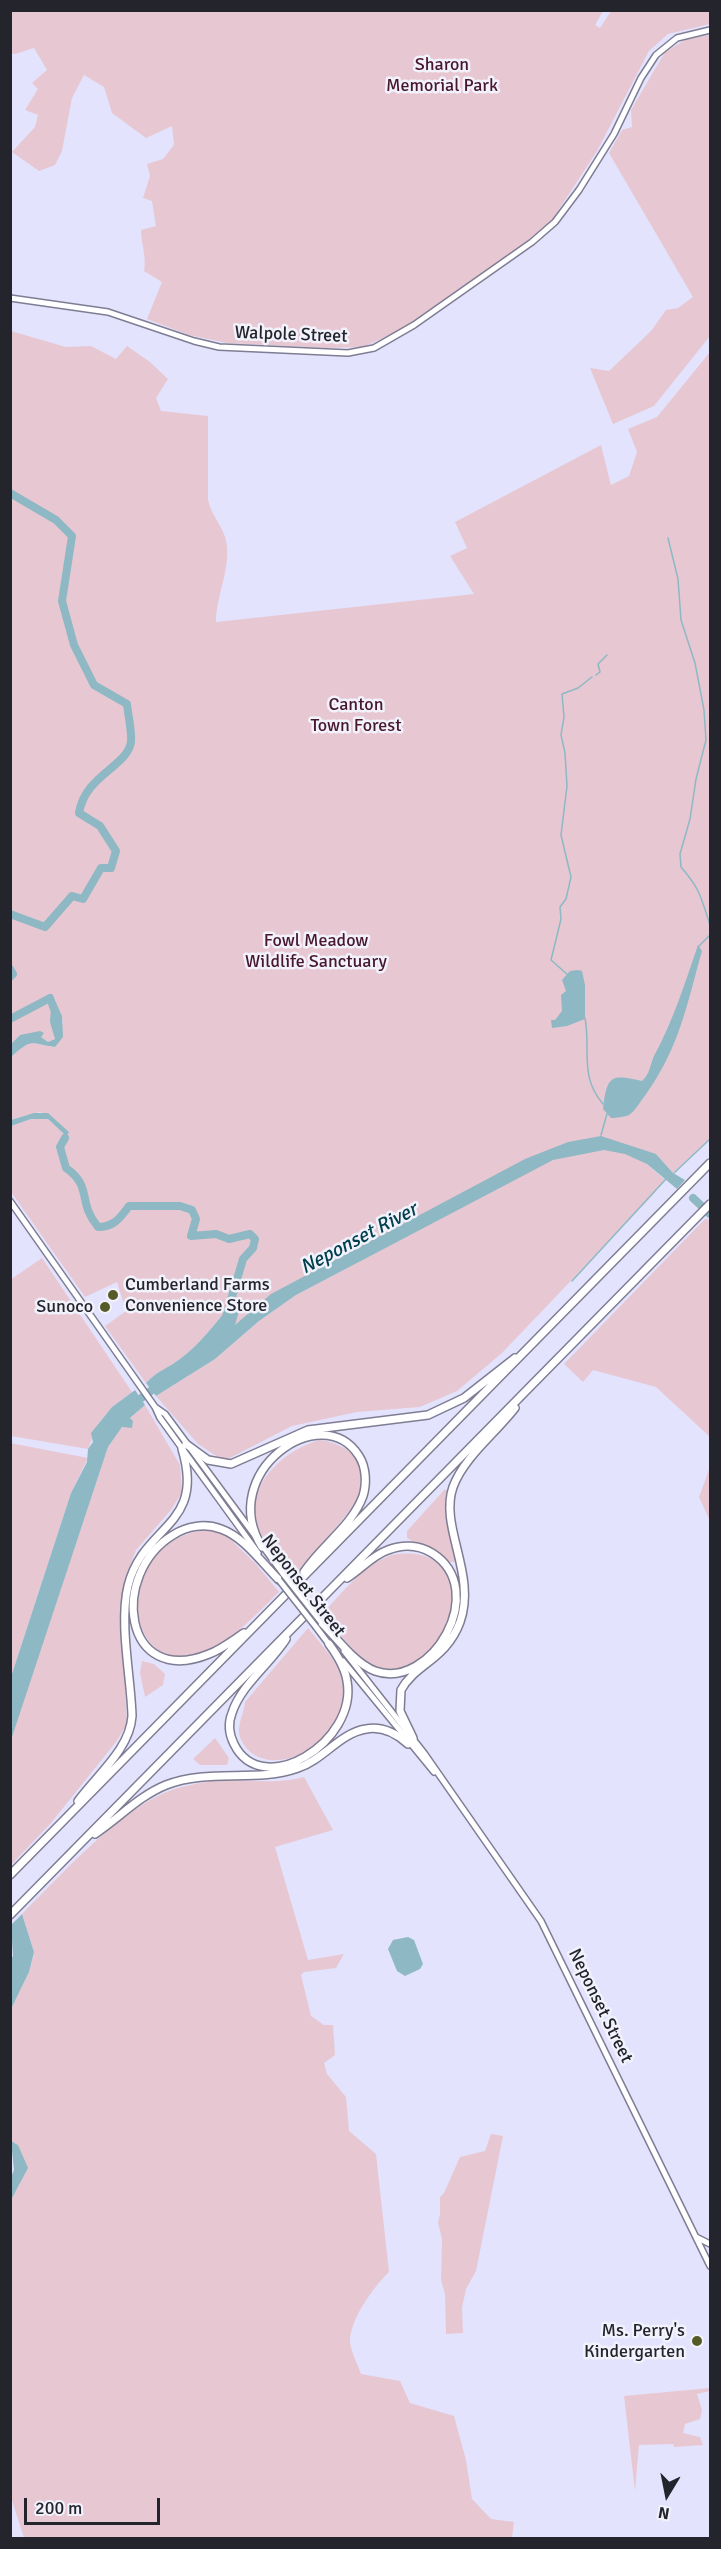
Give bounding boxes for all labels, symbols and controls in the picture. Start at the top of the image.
park label: Sharon Memorial Park [386,54,498,97]
street label: Walpole Street [234,322,348,348]
park label: Canton Town Forest [310,694,402,736]
park label: Fowl Meadow Wildlife Sanctuary [245,930,387,972]
water label: Neponset River [296,1198,422,1280]
place label: Cumberland Farms Convenience Store [125,1274,270,1316]
marker: Cumberland Farms Convenience Store [106,1288,120,1302]
place label: Sunoco [36,1296,93,1318]
marker: Sunoco [98,1300,112,1314]
street label: Neponset Street [256,1530,350,1642]
street label: Neponset Street [563,1946,637,2066]
place label: Ms. Perry's Kindergarten [584,2320,685,2362]
marker: Ms. Perry's Kindergarten [690,2334,704,2348]
north arrow [637,2465,697,2525]
scale bar [27,2486,164,2524]
text: 200 m [35,2497,82,2519]
text: N [657,2502,671,2524]

